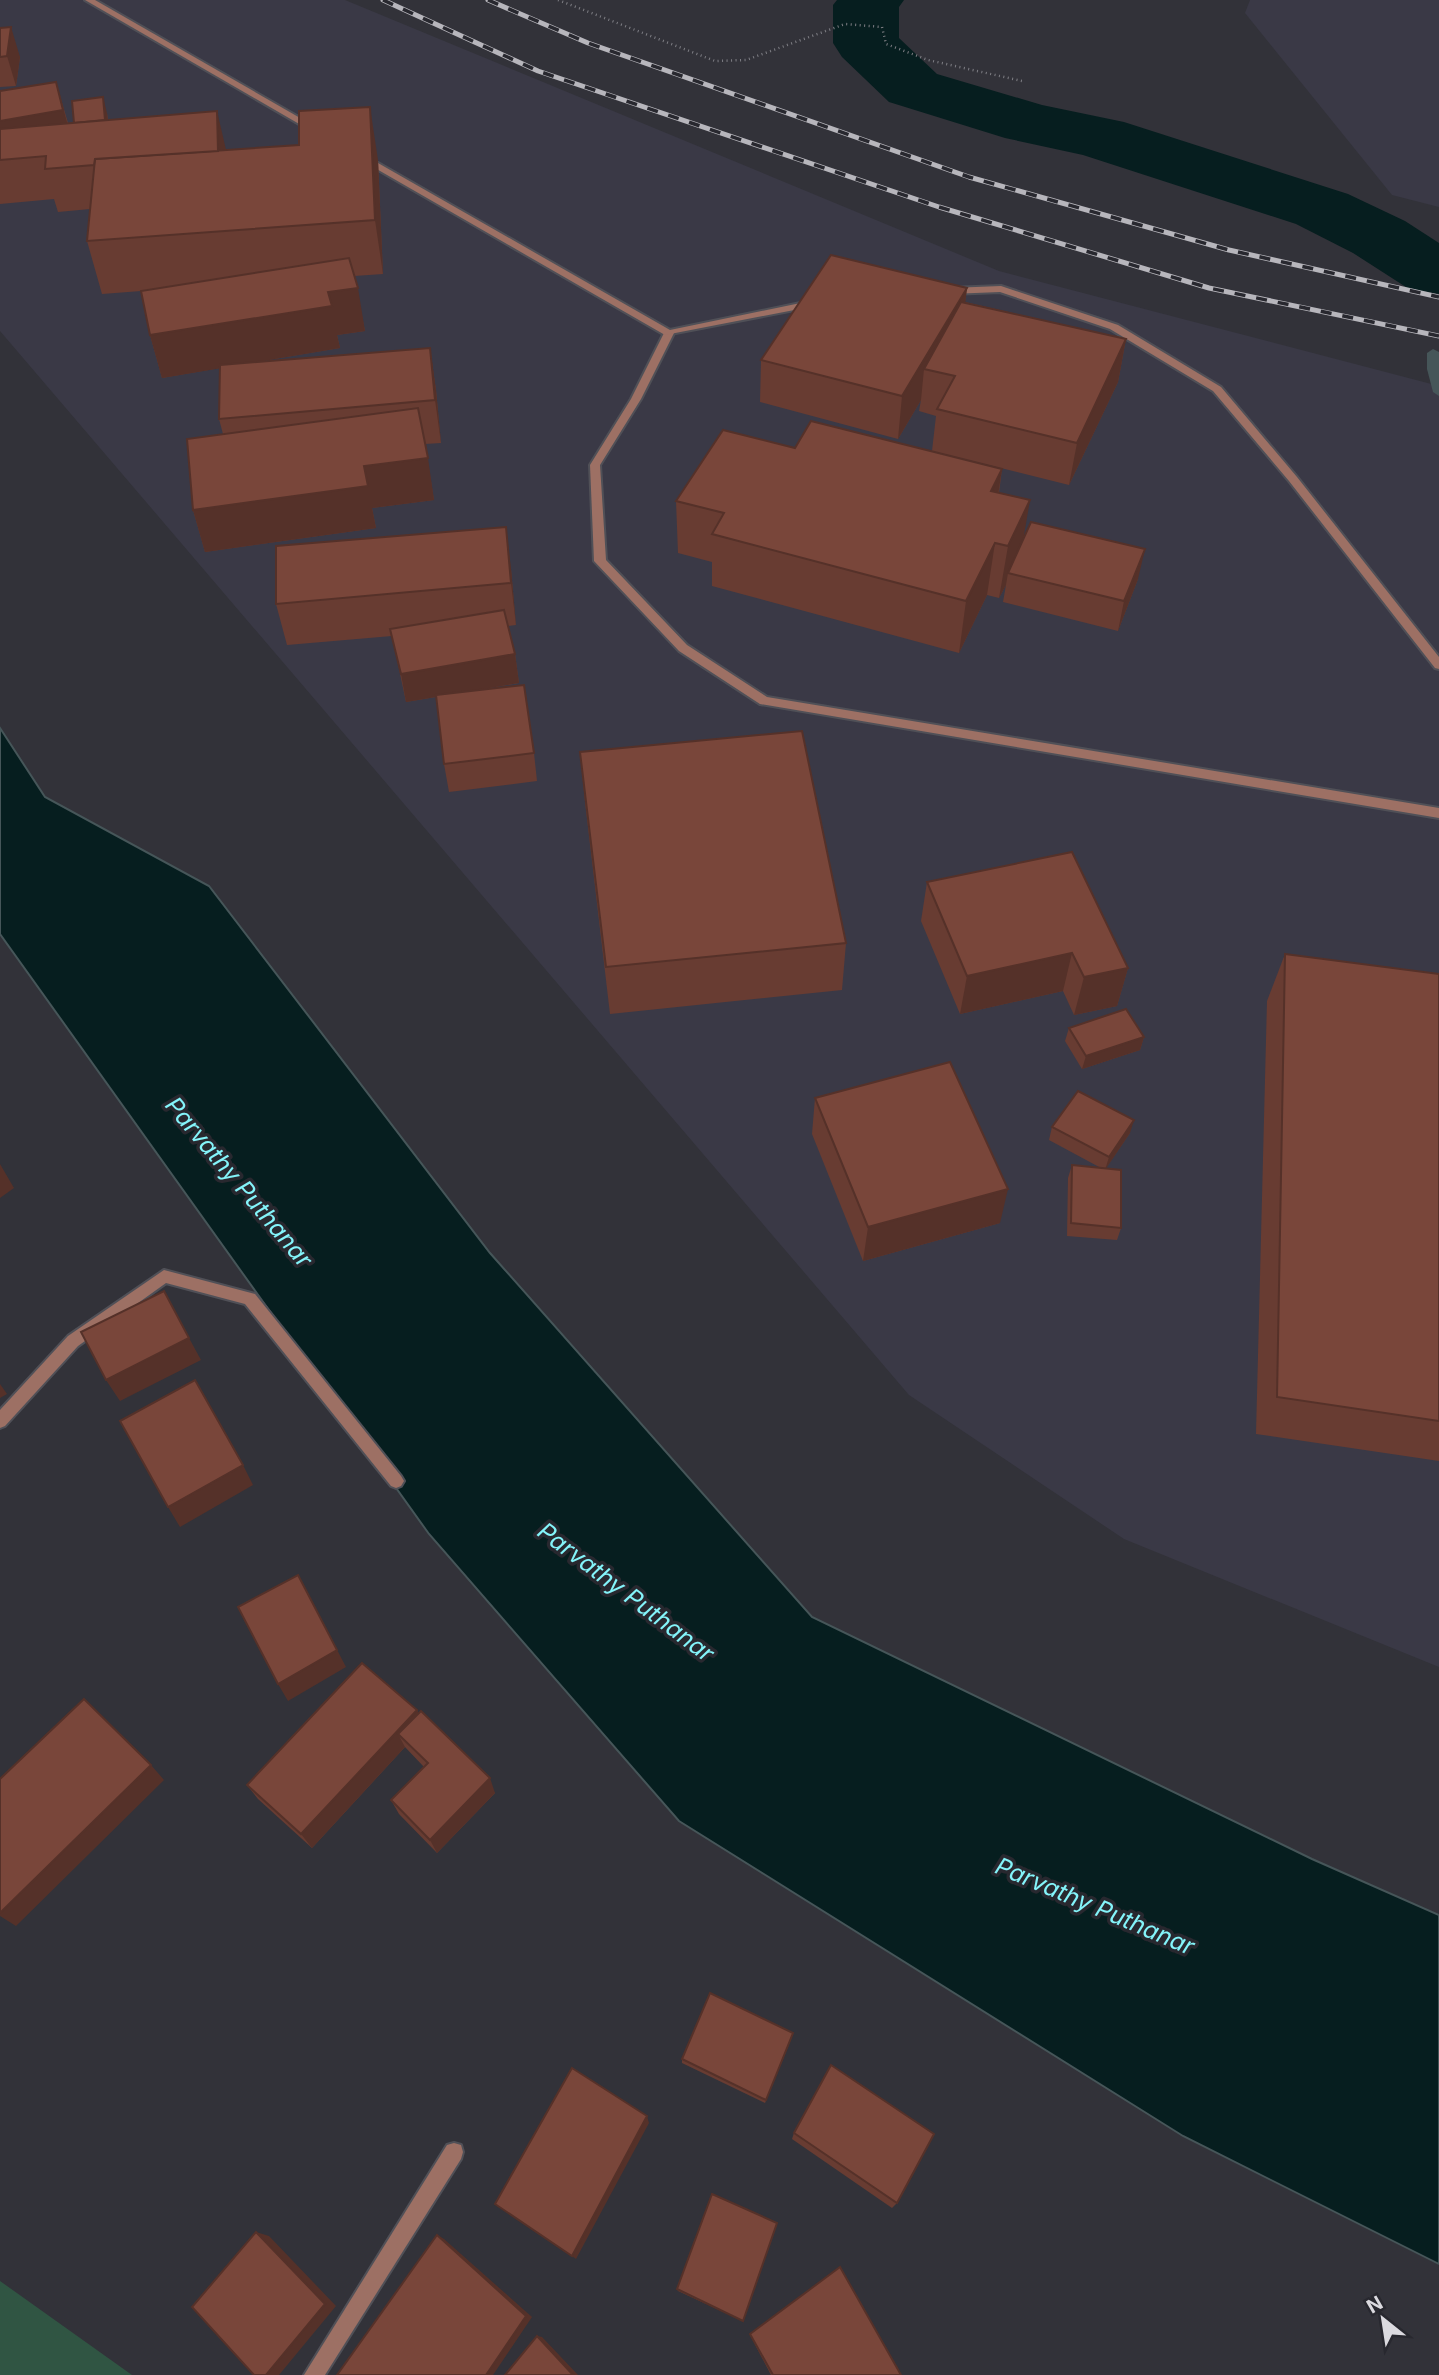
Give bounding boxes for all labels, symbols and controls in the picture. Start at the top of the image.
water label: Parvathy Puthanar [159,1091,319,1274]
water label: Parvathy Puthanar [532,1516,721,1668]
water label: Parvathy Puthanar [991,1851,1200,1961]
north arrow [1348,2284,1418,2354]
text: N [1363,2291,1387,2318]

